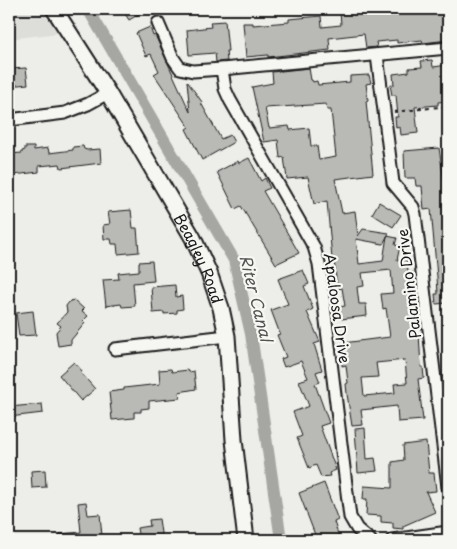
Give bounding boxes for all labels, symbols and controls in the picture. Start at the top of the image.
street label: Beagley Road [169,208,230,306]
street label: Palamino Drive [390,228,426,340]
street label: Apaloosa Drive [319,251,357,365]
water label: Riter Canal [235,252,280,346]

